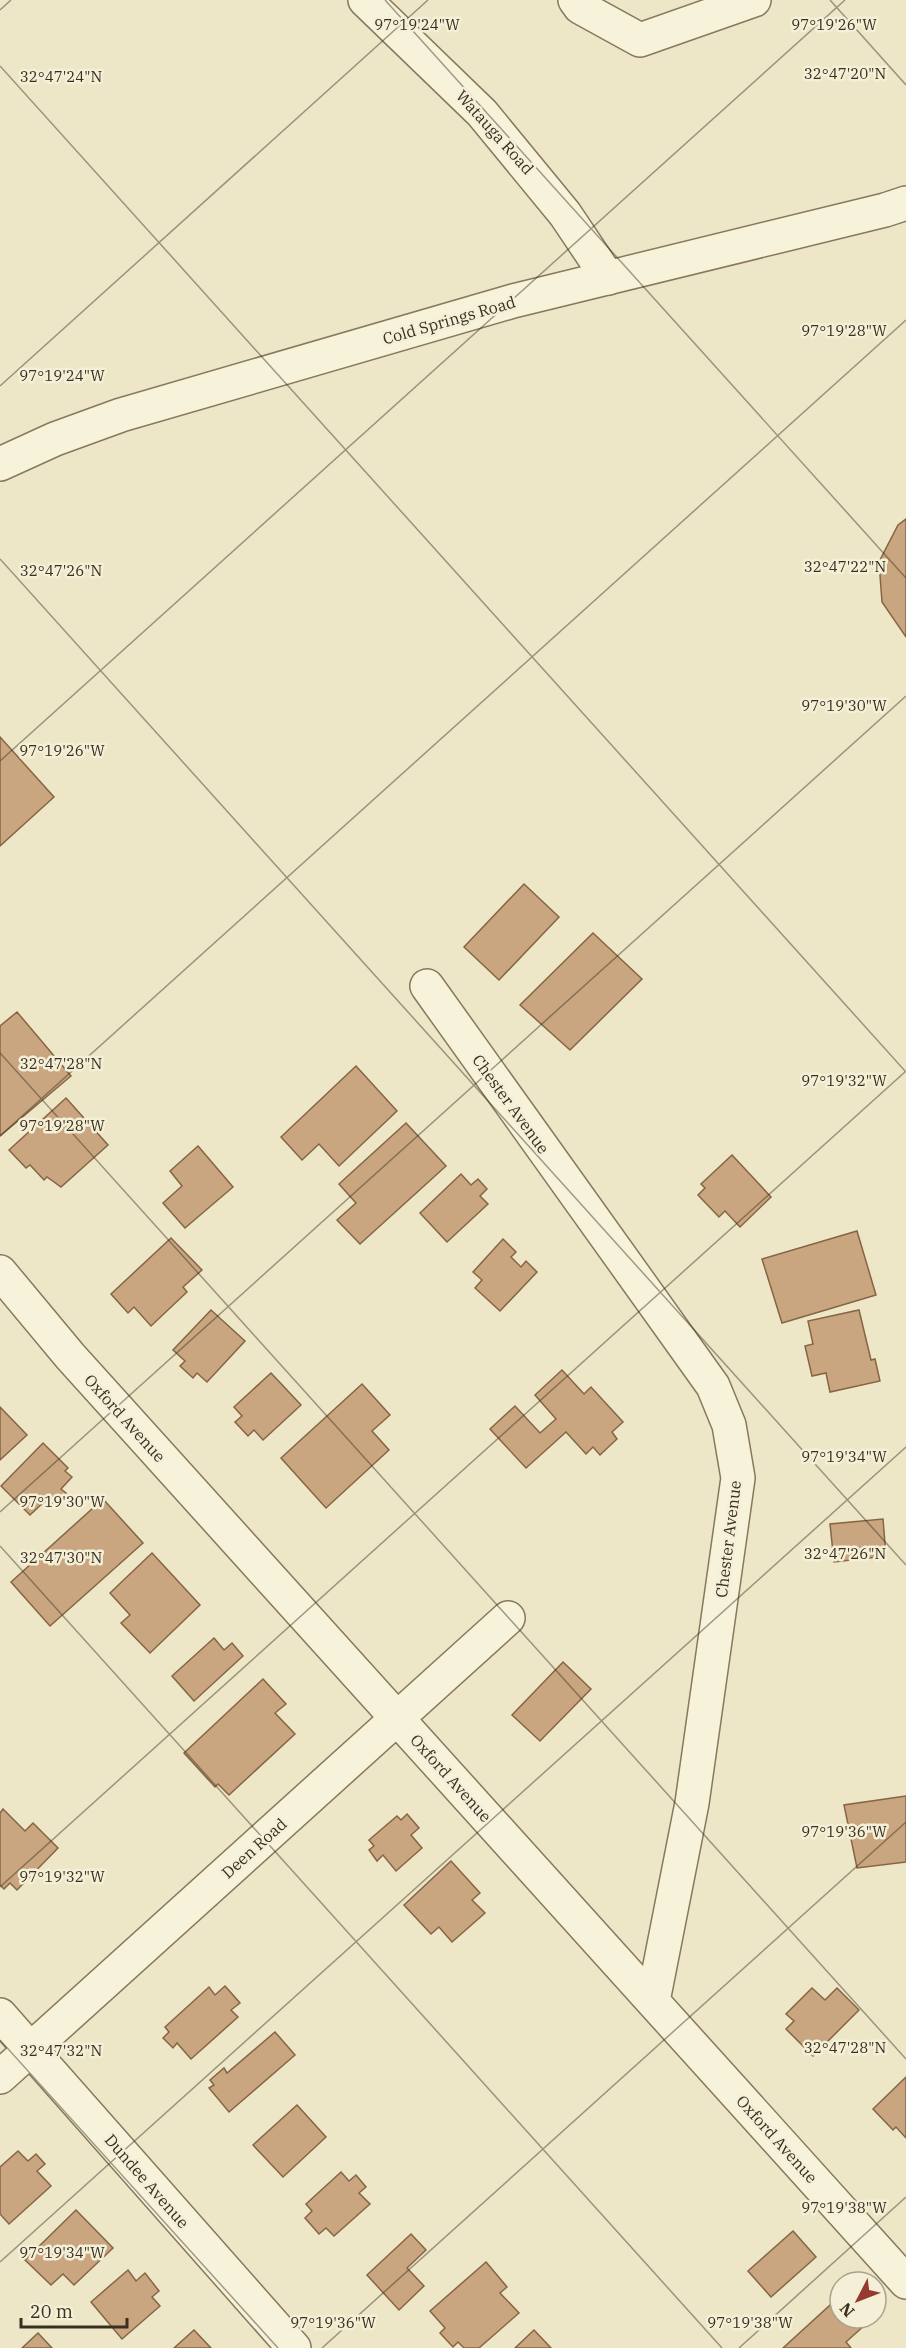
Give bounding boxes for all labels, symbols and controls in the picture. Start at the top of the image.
text: 97°19'24"W [374,15,460,34]
text: 97°19'26"W [791,15,877,34]
text: 32°47'20"N [804,64,886,83]
text: 32°47'24"N [20,67,102,86]
street label: Watauga Road [452,86,538,178]
street label: Cold Springs Road [380,291,518,349]
text: 97°19'28"W [801,321,887,340]
text: 97°19'24"W [19,366,105,385]
text: 32°47'22"N [804,557,886,576]
text: 32°47'26"N [20,561,102,580]
text: 97°19'30"W [801,696,887,715]
text: 97°19'26"W [19,741,105,760]
street label: Chester Avenue [468,1050,554,1158]
text: 32°47'28"N [20,1054,102,1073]
text: 97°19'32"W [801,1071,887,1090]
text: 97°19'28"W [19,1116,105,1135]
street label: Oxford Avenue [80,1370,170,1466]
text: 97°19'34"W [801,1447,887,1466]
street label: Chester Avenue [711,1479,745,1599]
text: 97°19'30"W [19,1492,105,1511]
text: 32°47'26"N [804,1544,886,1563]
text: 32°47'30"N [20,1548,102,1567]
street label: Oxford Avenue [406,1730,496,1826]
street label: Deen Road [217,1813,291,1882]
text: 97°19'36"W [801,1822,887,1841]
text: 97°19'32"W [19,1867,105,1886]
text: 32°47'28"N [804,2038,886,2057]
text: 32°47'32"N [20,2041,102,2060]
street label: Oxford Avenue [732,2091,822,2187]
street label: Dundee Avenue [101,2130,193,2232]
text: 97°19'38"W [801,2198,887,2217]
text: 97°19'34"W [19,2243,105,2262]
north arrow [828,2270,888,2330]
scale bar [21,2291,128,2329]
text: N [835,2299,859,2321]
text: 20 m [30,2300,73,2323]
text: 97°19'36"W [290,2313,376,2332]
text: 97°19'38"W [707,2313,793,2332]

